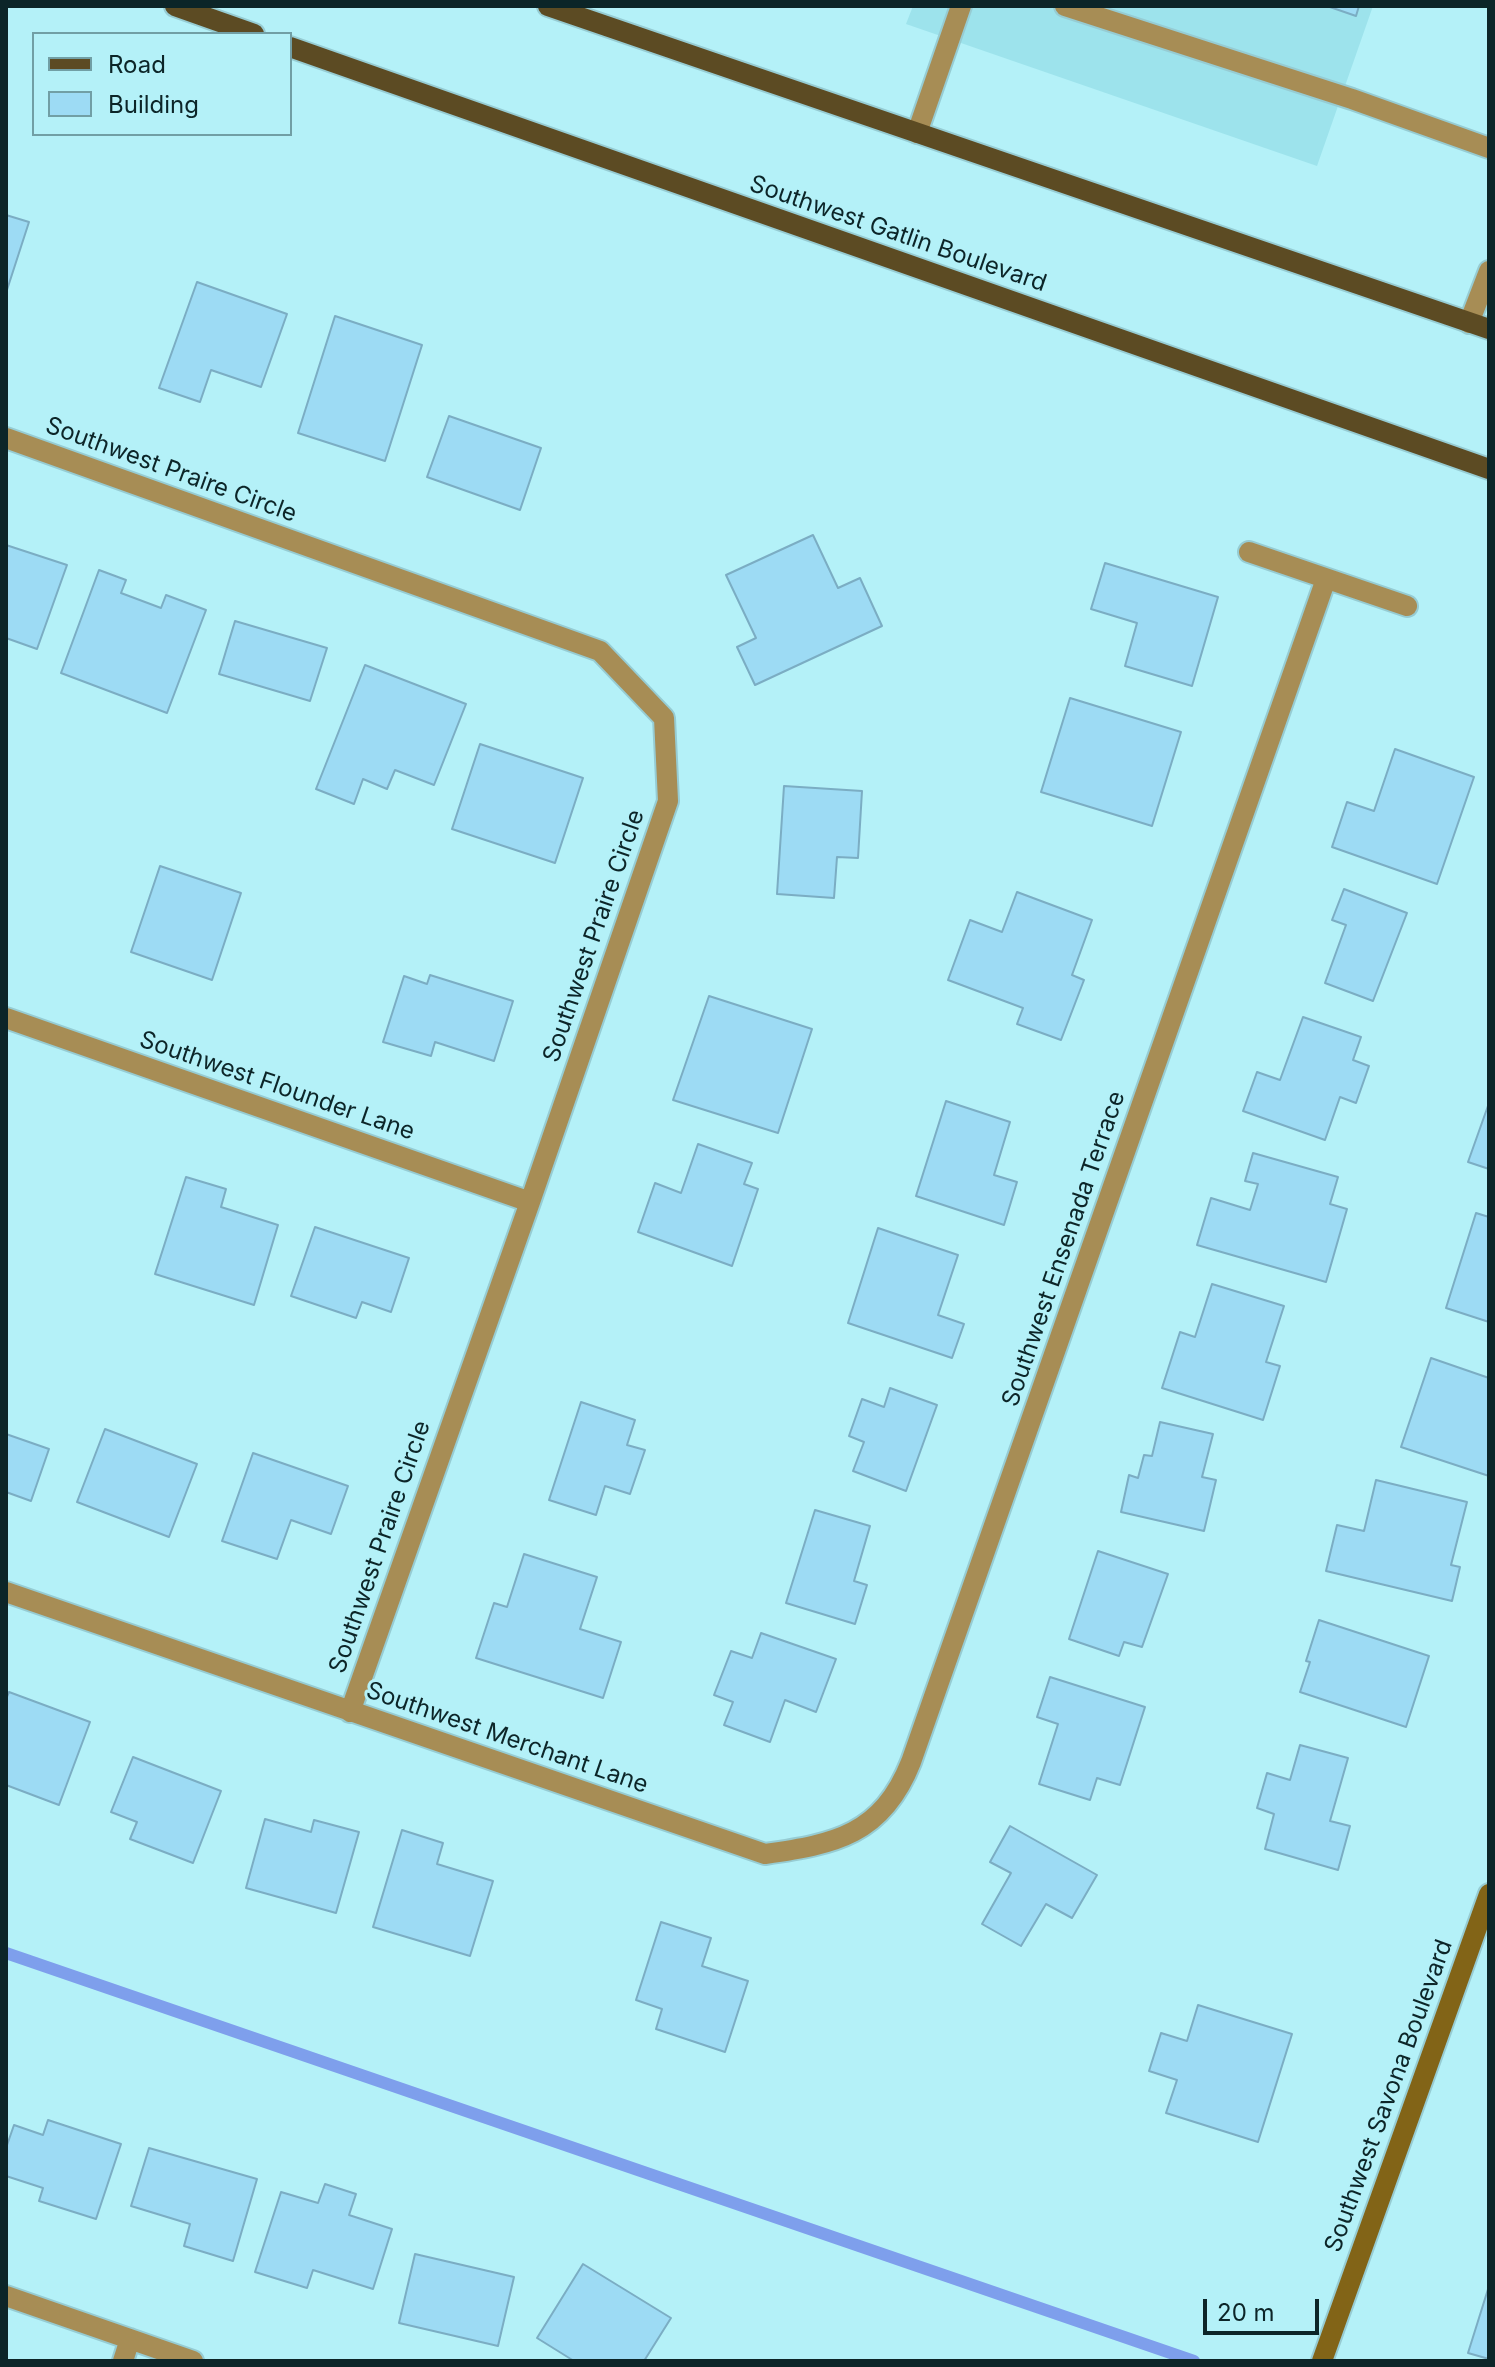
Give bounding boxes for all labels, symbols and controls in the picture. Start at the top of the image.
legend [32,32,292,136]
text: Road [108,50,166,79]
text: Building [108,90,199,119]
street label: Southwest Gatlin Boulevard [746,170,1050,298]
street label: Southwest Praire Circle [42,411,300,529]
street label: Southwest Praire Circle [537,806,651,1066]
street label: Southwest Flounder Lane [136,1025,418,1147]
street label: Southwest Ensenada Terrace [996,1088,1132,1410]
street label: Southwest Praire Circle [323,1417,437,1677]
street label: Southwest Merchant Lane [362,1676,652,1800]
street label: Southwest Savona Boulevard [1319,1936,1459,2256]
scale bar [1207,2283,1323,2333]
text: 20 m [1217,2298,1275,2327]

